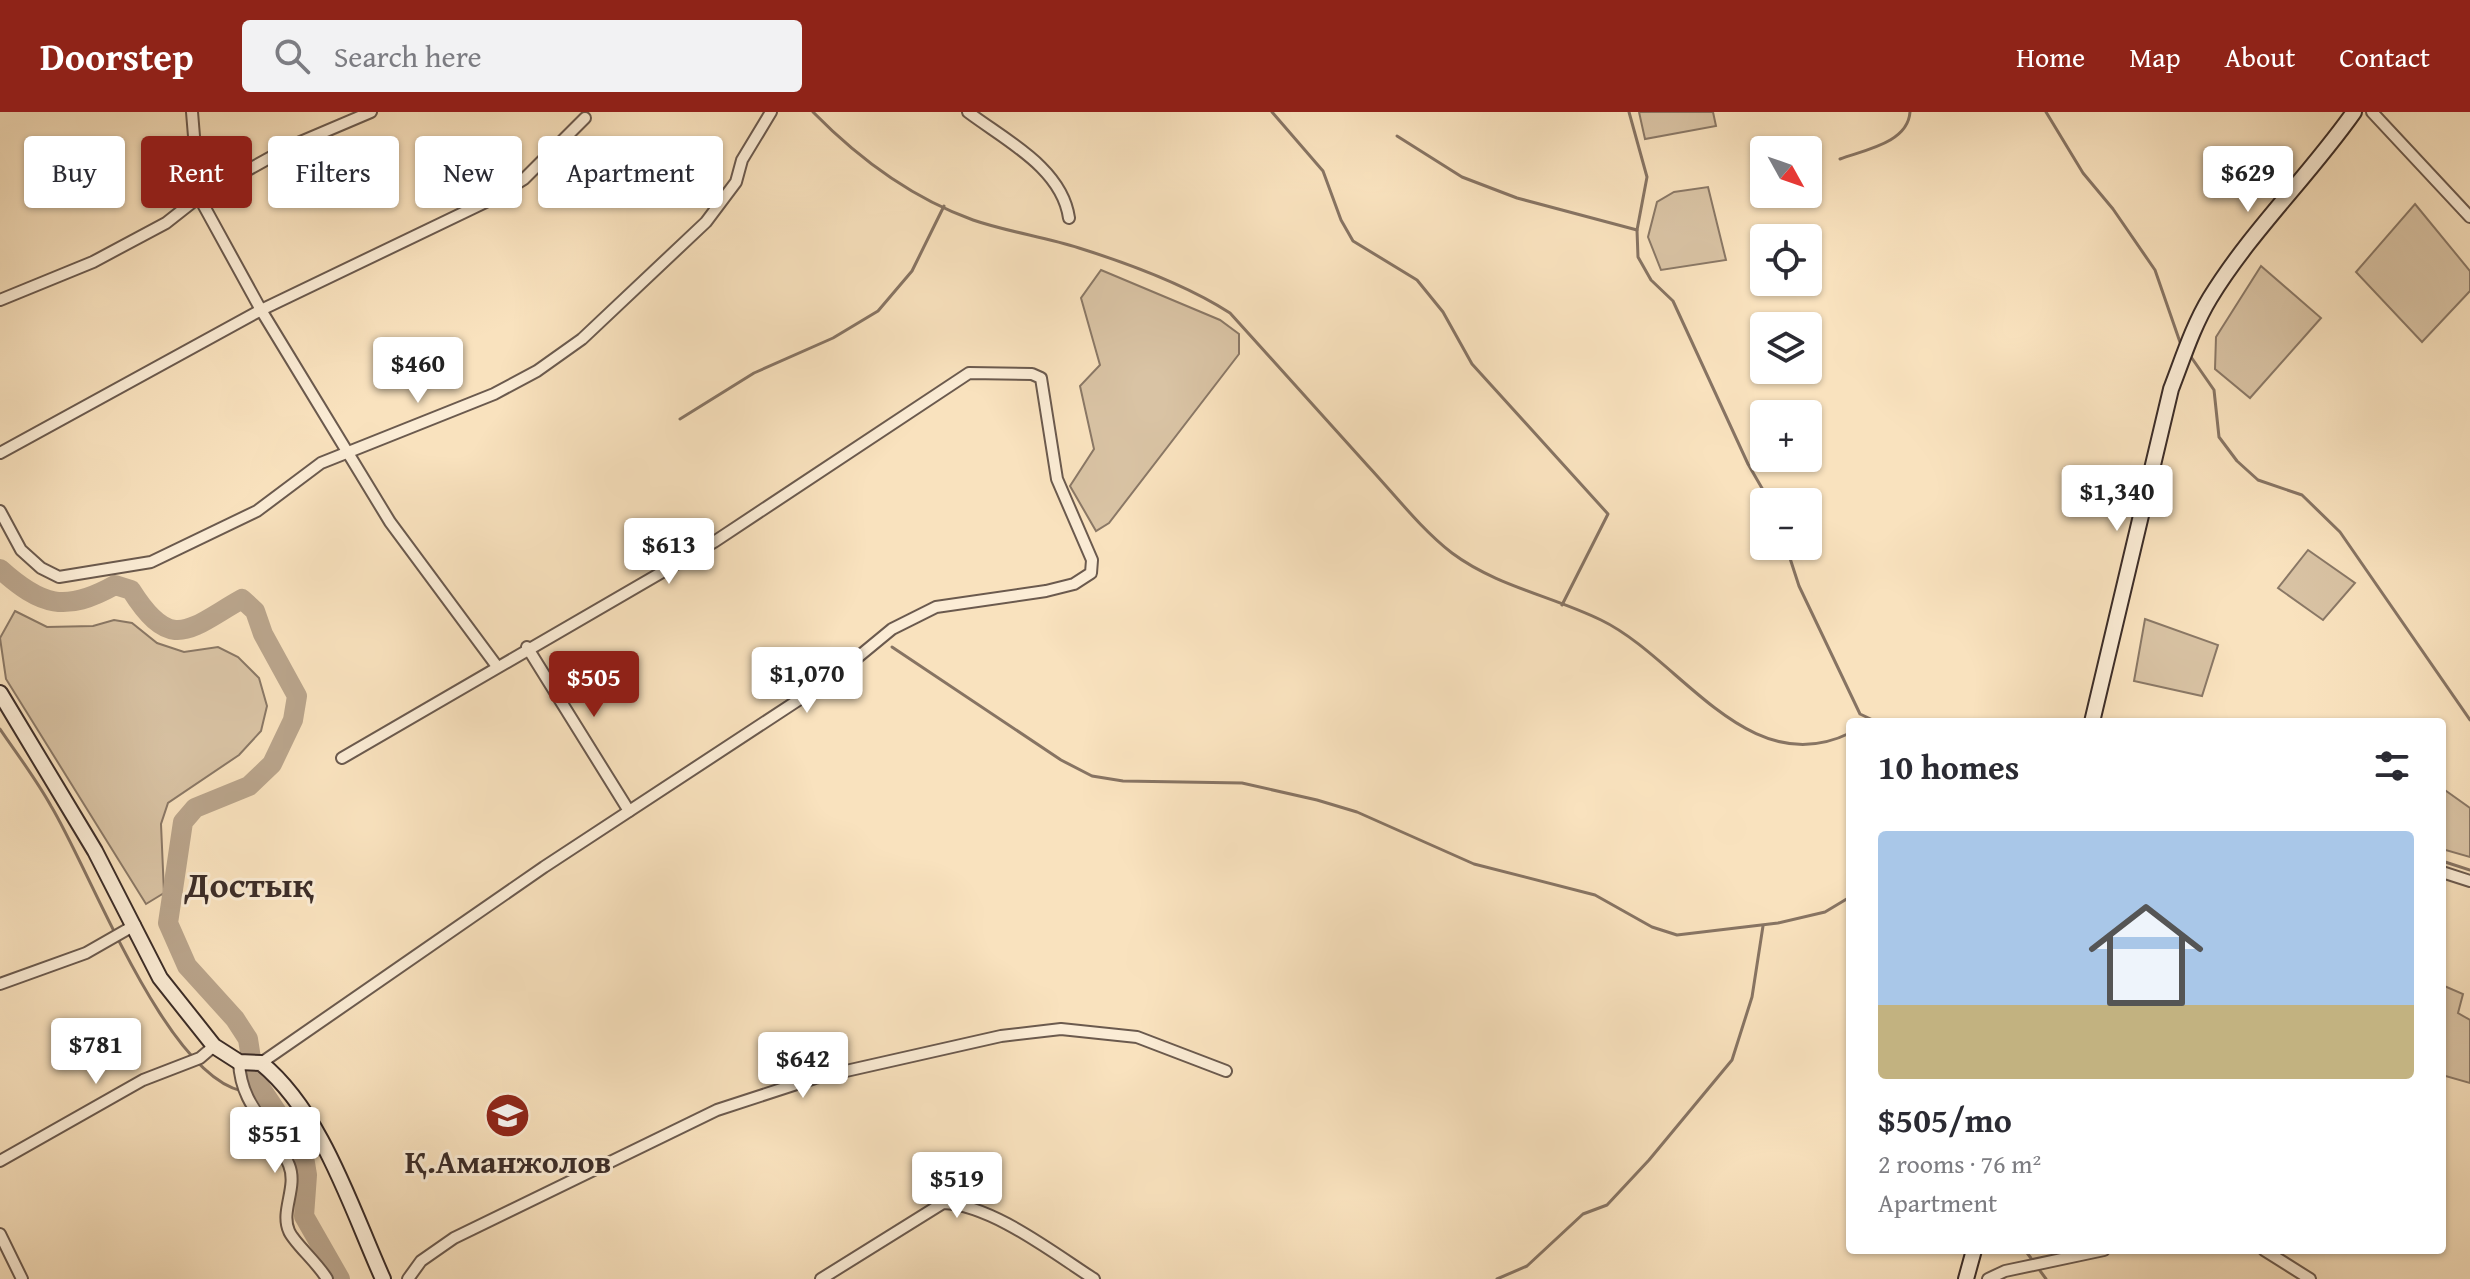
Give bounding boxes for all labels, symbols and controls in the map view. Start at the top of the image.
search box [242,20,802,92]
text: Doorstep [40,28,194,84]
icon: search [270,34,314,78]
text: Search here [334,34,482,78]
text: Home [2016,36,2085,77]
text: Map [2129,36,2181,77]
text: About [2225,36,2295,77]
text: Contact [2339,36,2430,77]
chip: Buy [24,136,125,208]
chip: Rent [141,136,252,208]
chip: Filters [268,136,399,208]
chip: New [415,136,522,208]
chip: Apartment [538,136,723,208]
north arrow [1750,136,1822,208]
map controls [1750,136,1822,560]
pin: $629 [2201,146,2295,214]
text: $629 [2221,152,2275,191]
button: locate [1750,224,1822,296]
button: layers [1750,312,1822,384]
pin: $460 [371,337,465,405]
text: $460 [391,343,445,382]
button: + [1750,400,1822,472]
pin: $1,340 [2052,465,2182,533]
text: $1,340 [2080,471,2154,510]
button: − [1750,488,1822,560]
pin: $613 [622,518,716,586]
text: $613 [642,524,696,563]
pin: $1,070 [742,647,872,715]
pin: $505 [547,651,641,719]
text: $1,070 [770,653,844,692]
text: $505 [567,657,621,696]
text: 10 homes [1878,742,2019,791]
icon: filters [2370,744,2414,788]
district label: Достық [183,857,314,910]
icon: home [2074,883,2218,1027]
pin: $781 [49,1018,143,1086]
text: $781 [69,1024,123,1063]
pin: $642 [756,1032,850,1100]
text: $642 [776,1038,830,1077]
school or university icon: Қ.Аманжолов [484,1091,532,1139]
text: $505/mo [1878,1095,2012,1144]
pin: $551 [228,1107,322,1175]
text: $551 [248,1113,302,1152]
place label: Қ.Аманжолов [405,1138,611,1185]
text: 2 rooms · 76 m² [1878,1144,2041,1183]
pin: $519 [910,1152,1004,1220]
text: $519 [930,1158,984,1197]
text: Apartment [1878,1183,1997,1222]

